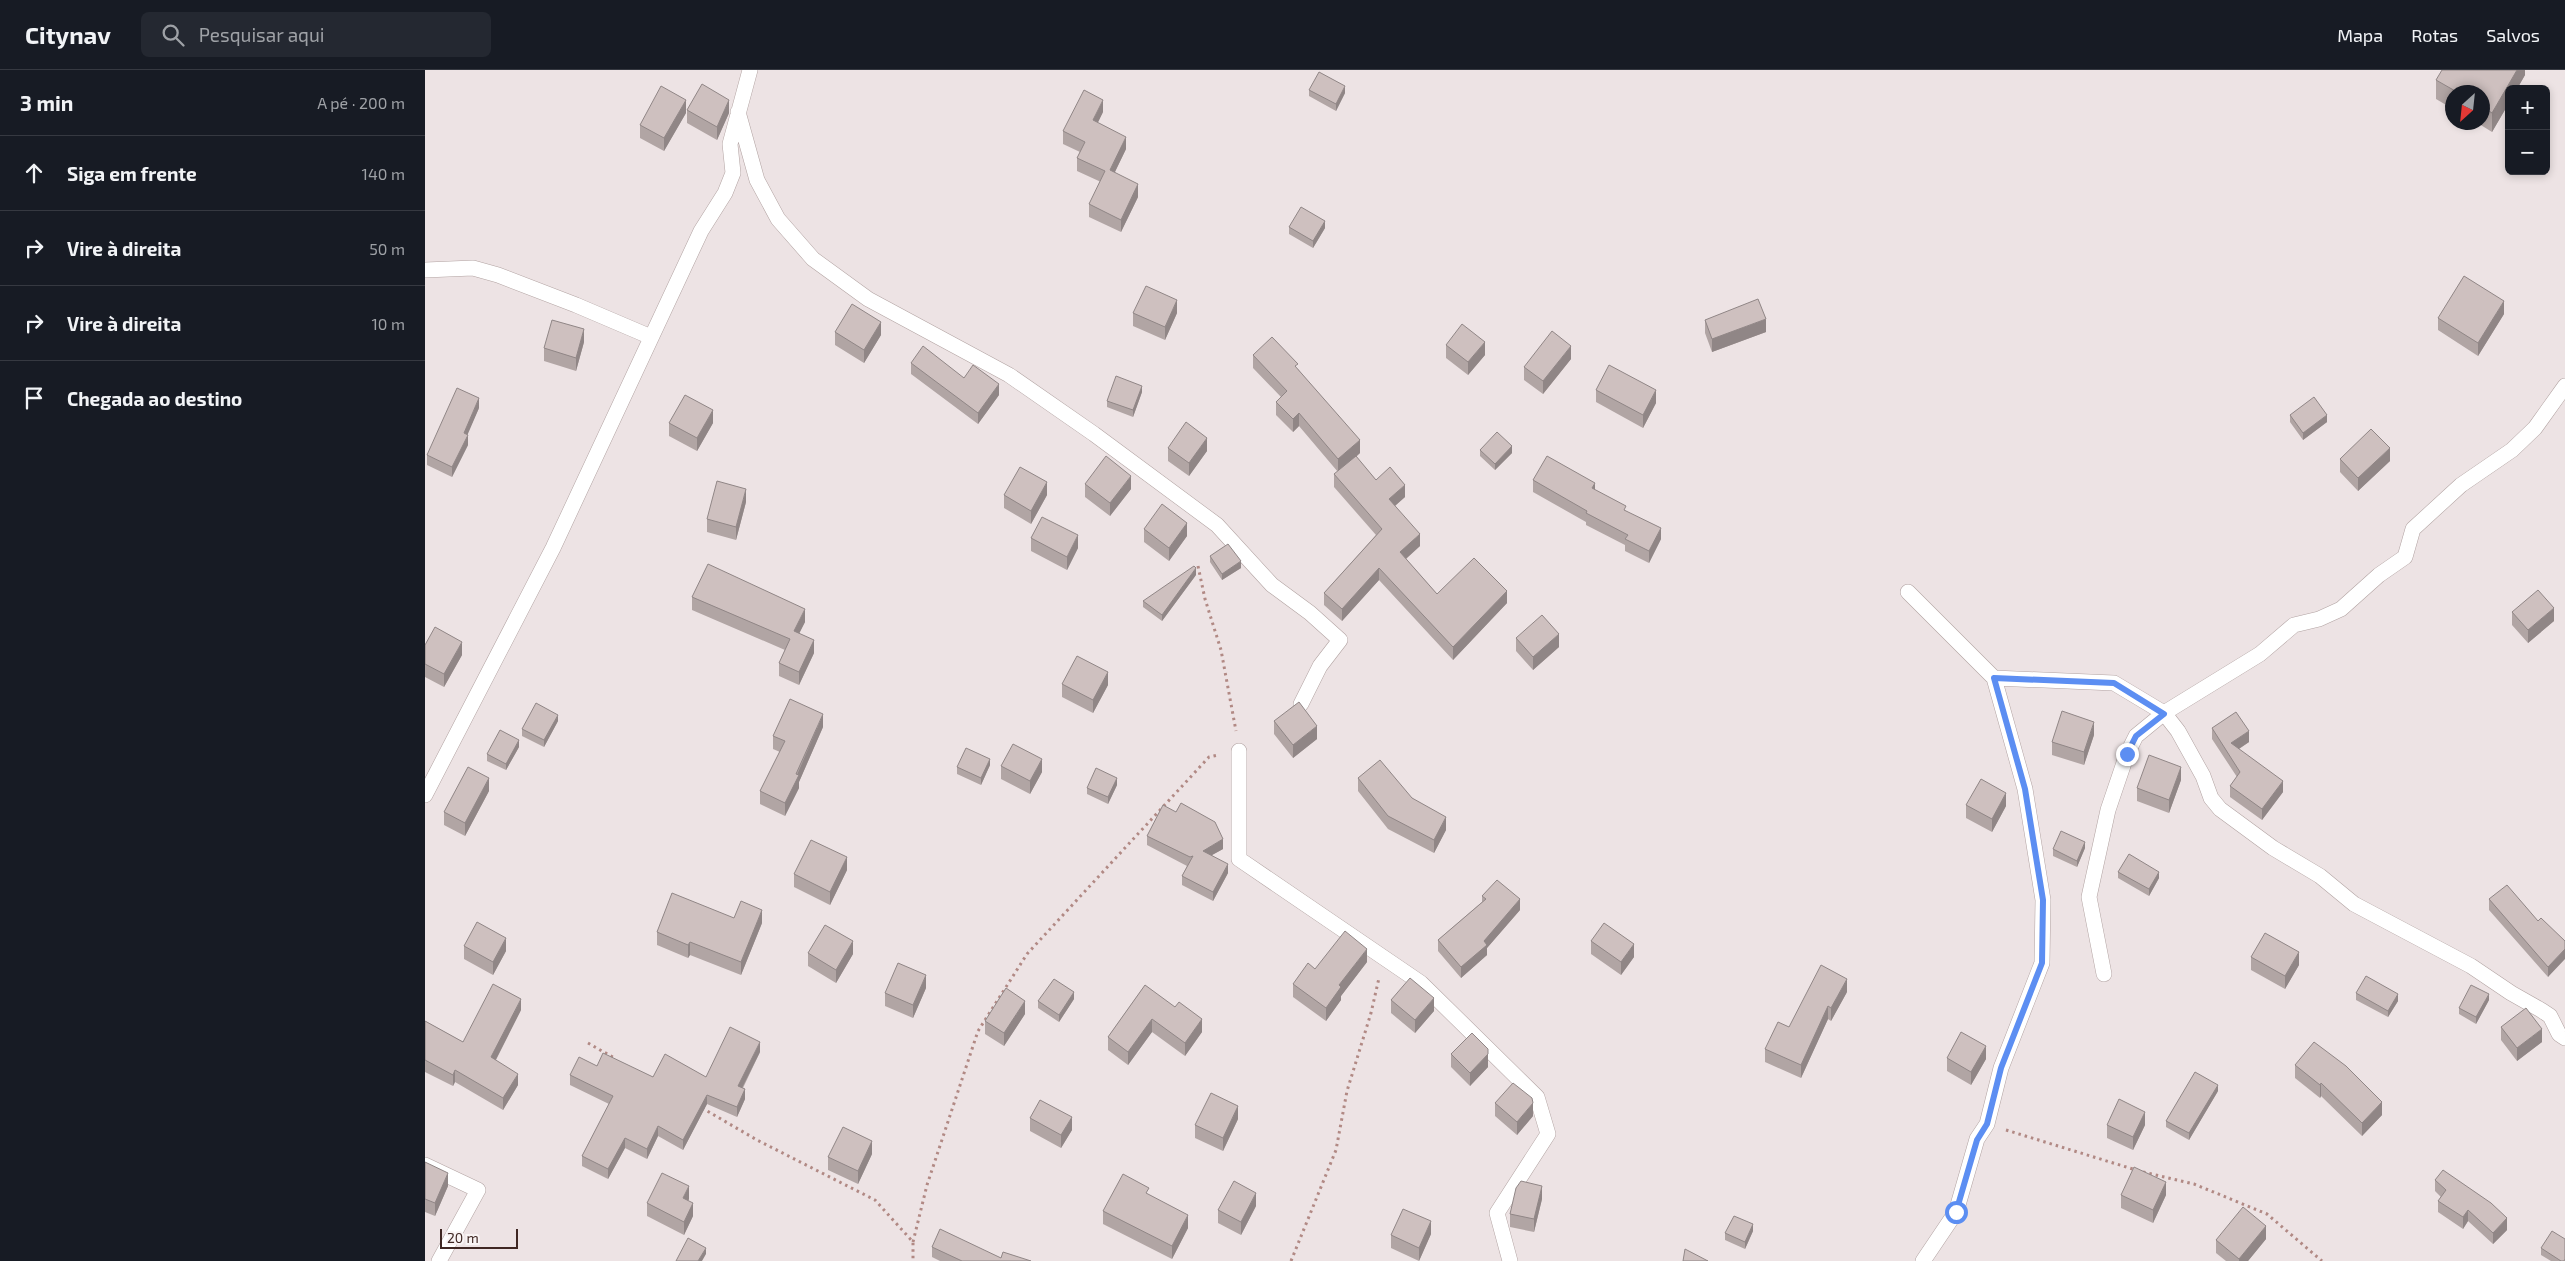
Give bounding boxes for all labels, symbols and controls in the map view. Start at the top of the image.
search box [141,12,491,57]
text: Citynav [25,20,111,49]
icon: search [159,21,187,49]
text: Pesquisar aqui [199,23,324,46]
text: Mapa [2337,24,2383,46]
text: Rotas [2411,24,2458,46]
text: Salvos [2486,24,2540,46]
north arrow [2445,85,2490,130]
map controls [2505,85,2550,175]
button: + [2505,85,2550,130]
text: 3 min [20,90,73,115]
text: A pé · 200 m [317,93,405,112]
button: − [2505,130,2550,175]
icon: ahead [20,159,48,187]
text: Siga em frente [67,162,197,185]
text: 140 m [362,164,405,183]
icon: right [20,234,48,262]
text: Vire à direita [67,237,181,260]
text: 50 m [369,239,405,258]
icon: right [20,309,48,337]
text: Vire à direita [67,312,181,335]
text: 10 m [371,314,405,333]
icon: arrive [20,384,48,412]
text: Chegada ao destino [67,387,242,410]
route end [2116,743,2139,766]
route start [1945,1201,1968,1224]
scale bar [440,1226,517,1249]
text: 20 m [447,1229,479,1246]

